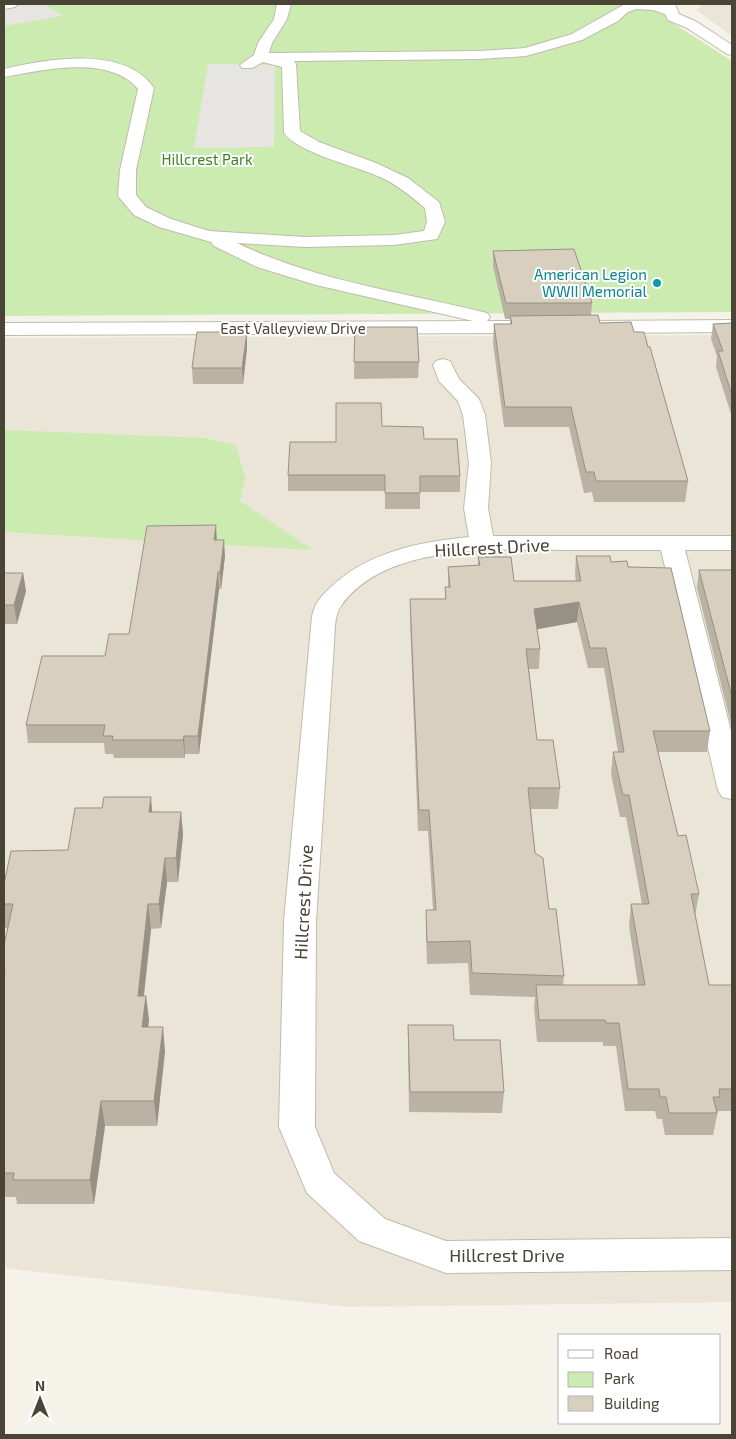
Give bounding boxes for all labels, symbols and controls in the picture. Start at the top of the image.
park label: Hillcrest Park [161,150,253,168]
place label: American Legion WWII Memorial [534,265,648,300]
marker: American Legion WWII Memorial [651,277,663,289]
street label: East Valleyview Drive [220,319,366,337]
street label: Hillcrest Drive [434,533,550,561]
street label: Hillcrest Drive [289,844,317,960]
street label: Hillcrest Drive [449,1244,565,1266]
legend [558,1334,721,1424]
text: Road [604,1344,639,1362]
text: Park [604,1369,635,1387]
north arrow [15,1374,65,1424]
text: N [35,1377,45,1394]
text: Building [604,1394,660,1412]

